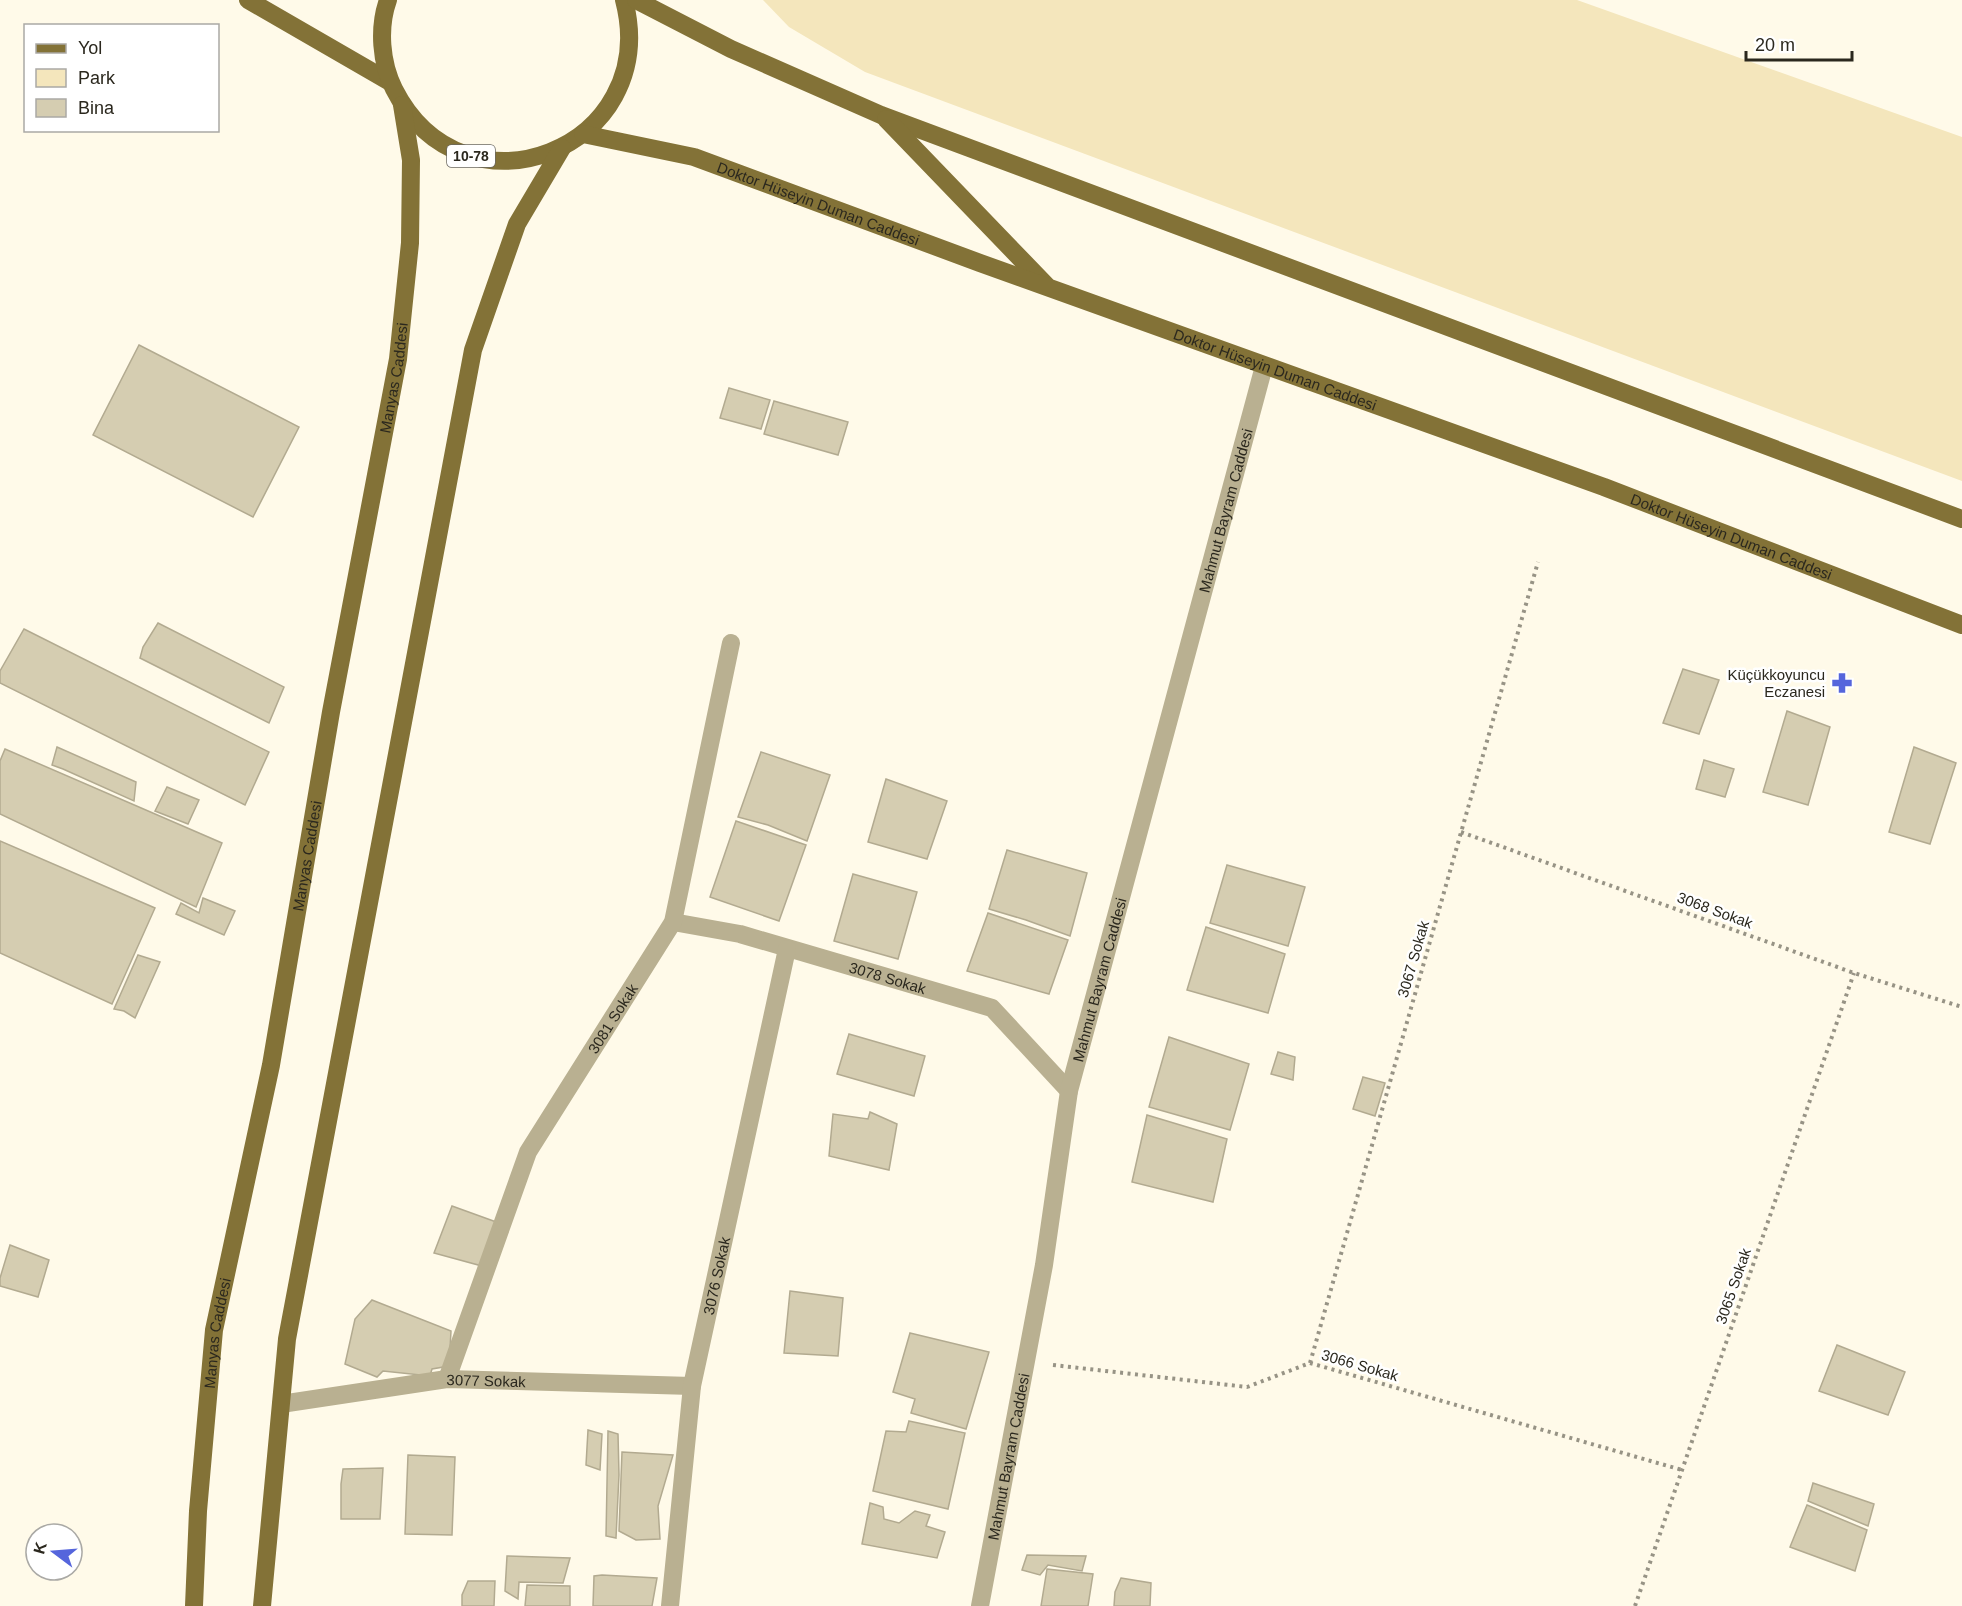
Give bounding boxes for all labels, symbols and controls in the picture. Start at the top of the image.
legend [24,24,219,132]
scale bar [1746,24,1852,62]
text: 20 m [1755,35,1795,55]
text: Yol [78,38,102,58]
text: Park [78,68,116,88]
text: Bina [78,98,115,118]
road number: 10-78 [447,145,495,167]
street label: Doktor Hüseyin Duman Caddesi [715,158,922,248]
street label: Manyas Caddesi [376,322,410,434]
street label: Doktor Hüseyin Duman Caddesi [1171,325,1379,413]
street label: Mahmut Bayram Caddesi [1195,426,1255,594]
street label: Doktor Hüseyin Duman Caddesi [1628,490,1835,583]
place label: Küçükkoyuncu Eczanesi [1727,666,1825,700]
pharmacy icon: Küçükkoyuncu Eczanesi [1830,671,1854,695]
street label: Manyas Caddesi [289,799,324,912]
street label: 3068 Sokak [1675,888,1756,932]
street label: Mahmut Bayram Caddesi [1069,896,1129,1064]
street label: 3067 Sokak [1394,918,1432,999]
street label: 3078 Sokak [847,958,929,997]
street label: 3081 Sokak [584,980,641,1056]
street label: 3076 Sokak [699,1235,733,1316]
street label: 3065 Sokak [1712,1245,1754,1326]
street label: Manyas Caddesi [200,1276,233,1389]
street label: 3066 Sokak [1320,1346,1401,1384]
street label: 3077 Sokak [446,1370,526,1390]
street label: Mahmut Bayram Caddesi [984,1372,1032,1541]
north arrow [24,1522,84,1582]
text: K [30,1540,50,1556]

